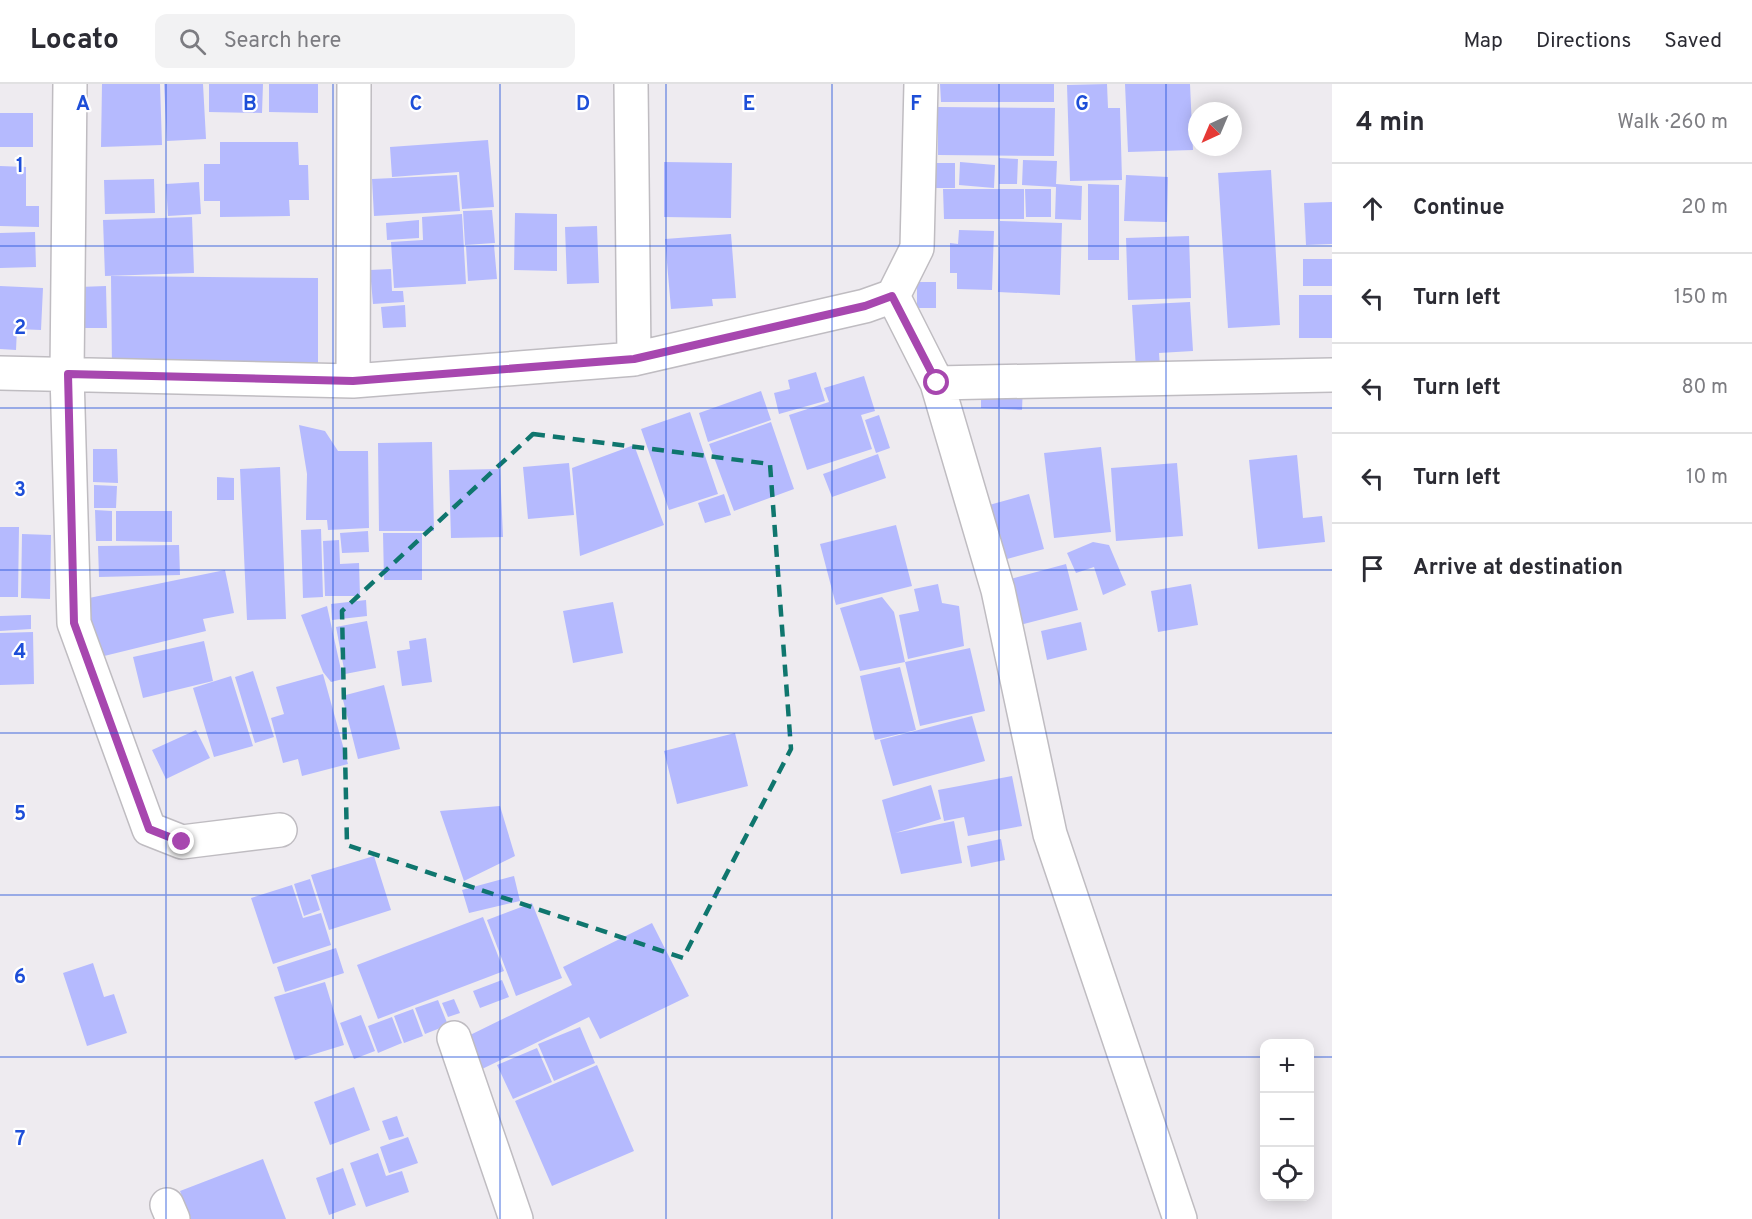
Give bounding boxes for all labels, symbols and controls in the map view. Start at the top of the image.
search box [155,14,575,68]
text: Locato [30,23,119,59]
icon: search [176,25,209,58]
text: Search here [224,28,341,55]
text: Map [1463,28,1503,55]
text: Directions [1536,28,1631,55]
text: Saved [1664,28,1722,55]
text: A [76,92,90,118]
text: B [243,92,257,118]
text: C [410,92,422,118]
text: D [576,92,590,118]
text: E [743,92,755,118]
text: F [910,92,922,118]
text: G [1075,92,1089,118]
north arrow [1188,102,1242,156]
text: 4 min [1356,107,1425,140]
text: Walk · 260 m [1617,110,1728,136]
text: 1 [16,154,24,180]
icon: ahead [1356,192,1389,225]
text: Continue [1413,195,1504,222]
text: 20 m [1681,195,1728,221]
icon: left [1356,282,1389,315]
text: Turn left [1413,285,1501,312]
text: 150 m [1674,285,1728,311]
text: 2 [14,316,26,342]
route start [923,369,949,395]
icon: left [1356,372,1389,405]
text: Turn left [1413,375,1501,402]
text: 80 m [1682,375,1728,401]
icon: left [1356,462,1389,495]
text: Turn left [1413,465,1501,492]
text: 10 m [1686,465,1728,491]
text: 3 [14,478,26,504]
icon: arrive [1356,552,1389,585]
text: Arrive at destination [1413,555,1623,582]
text: 4 [14,640,26,666]
text: 5 [14,802,26,828]
route end [168,828,194,854]
text: 6 [14,965,26,991]
map controls [1260,1039,1314,1201]
button: + [1260,1039,1314,1093]
button: − [1260,1093,1314,1147]
text: 7 [15,1127,25,1153]
button: locate [1260,1147,1314,1201]

